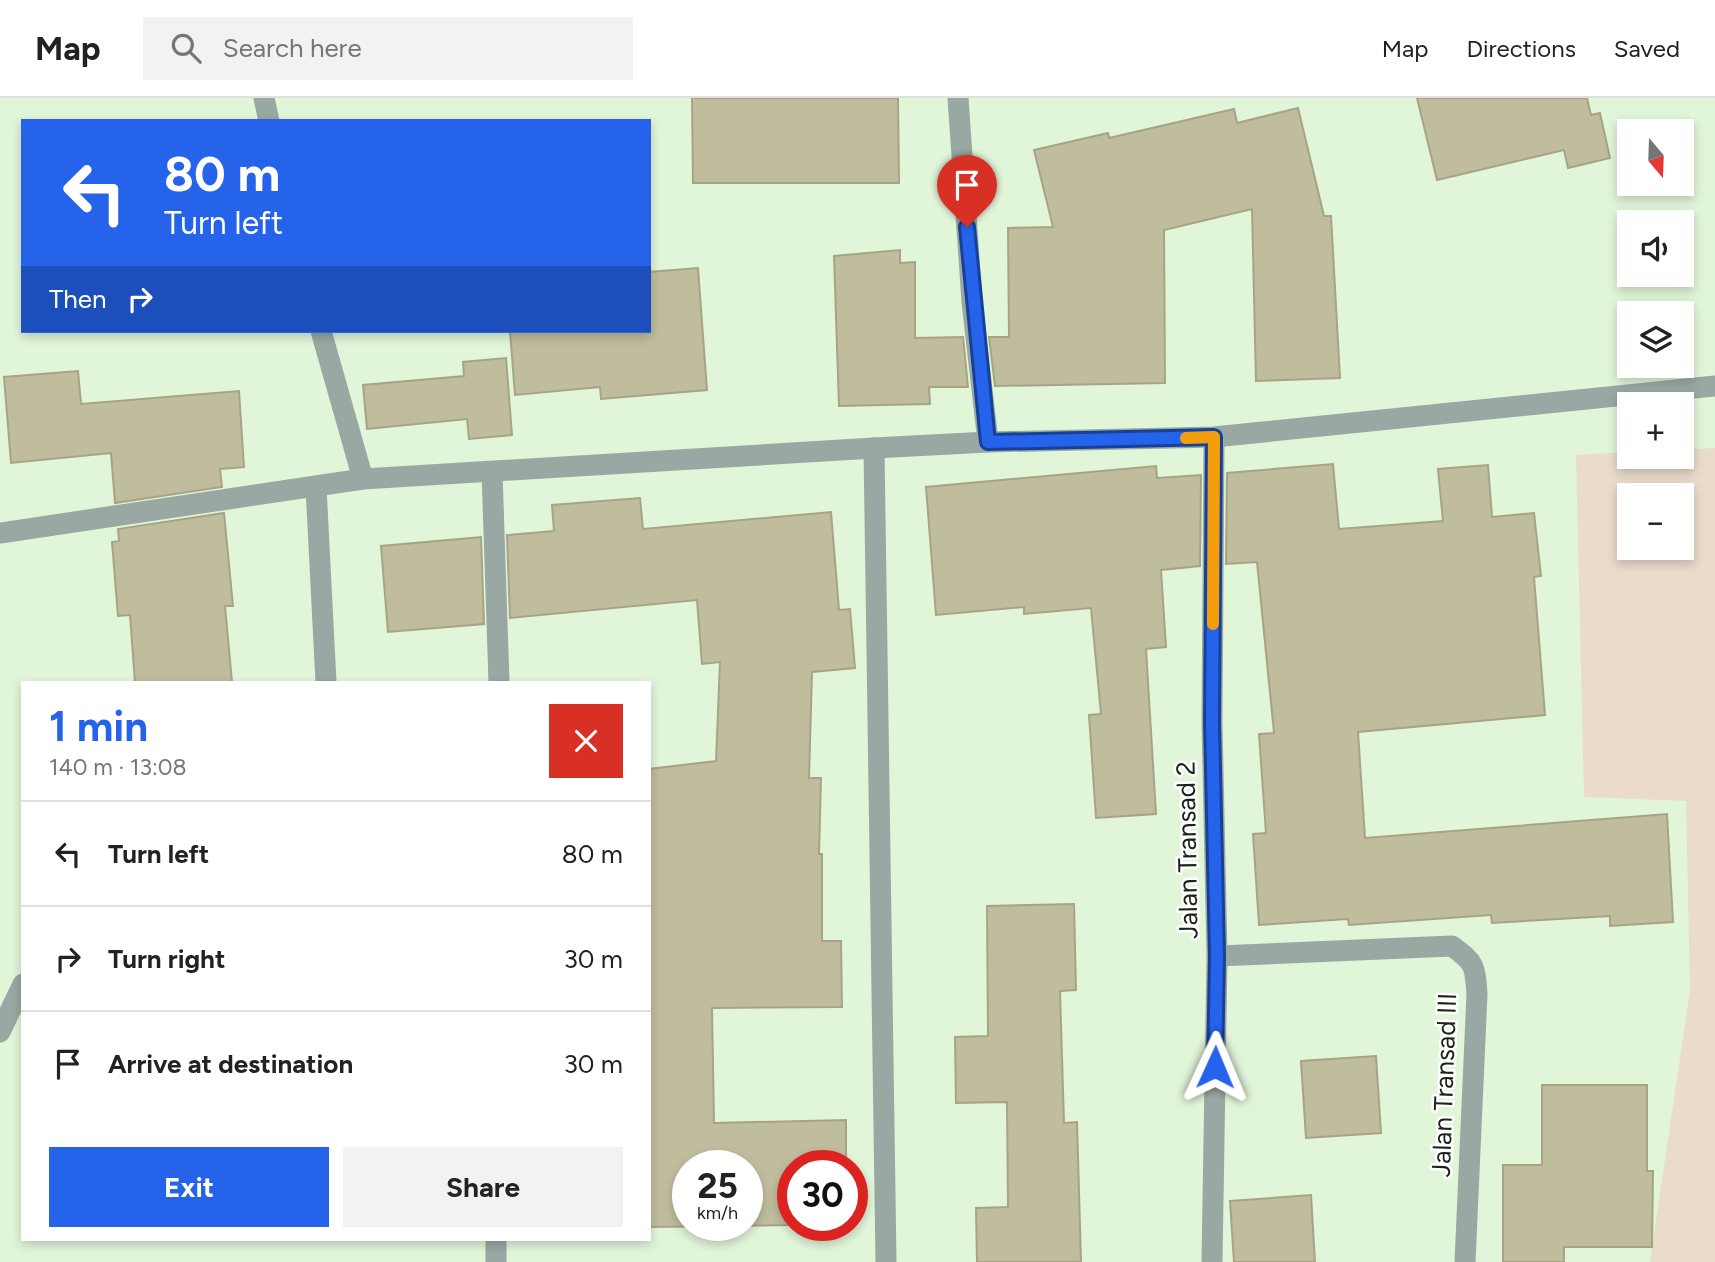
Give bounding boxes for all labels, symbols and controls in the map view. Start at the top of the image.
search box [143,17,633,80]
text: Map [35,29,101,68]
icon: search [167,29,205,67]
text: Search here [223,32,362,64]
text: Map [1382,34,1428,63]
text: Directions [1466,34,1576,63]
text: Saved [1614,34,1680,63]
north arrow [1617,119,1694,196]
map controls [1617,119,1694,560]
text: 80 m [164,144,280,203]
icon: left [49,147,140,238]
pin [937,155,997,227]
icon: arrive [948,166,986,204]
text: Turn left [164,204,283,242]
button: sound [1617,210,1694,287]
icon: right [121,280,159,318]
text: Then [49,283,107,315]
button: layers [1617,301,1694,378]
button: + [1617,392,1694,469]
button: − [1617,483,1694,560]
text: 1 min [49,701,148,752]
button: close [549,704,623,778]
text: 140 m · 13:08 [49,753,187,781]
street label: Jalan Transad 2 [1169,761,1205,939]
icon: left [49,835,87,873]
text: Turn left [108,838,209,870]
text: 80 m [562,838,623,870]
icon: right [49,940,87,978]
text: Turn right [108,943,225,975]
text: 30 m [564,943,623,975]
street label: Jalan Transad III [1425,992,1463,1178]
position arrow [1178,1030,1252,1104]
icon: arrive [49,1045,87,1083]
text: Arrive at destination [108,1048,353,1080]
text: 30 m [564,1048,623,1080]
button: Exit [49,1147,329,1227]
button: Share [343,1147,623,1227]
speed limit sign: 30 [777,1150,868,1241]
text: 25 [697,1165,738,1207]
text: km/h [697,1202,738,1224]

